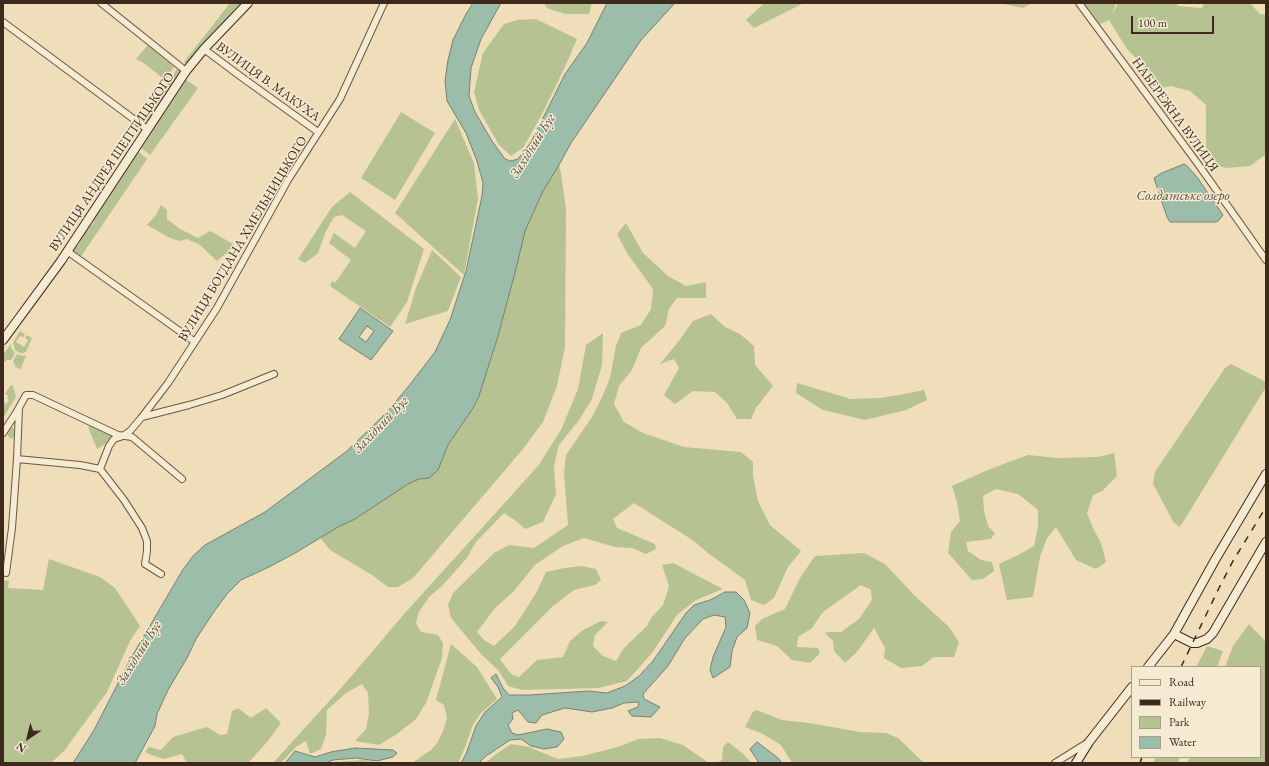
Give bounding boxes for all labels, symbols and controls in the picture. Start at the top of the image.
scale bar [1133,8,1216,34]
text: 100 m [1138,15,1167,31]
street label: ВУЛИЦЯ В. МАКУХА [213,39,323,125]
street label: НАБЕРЕЖНА ВУЛИЦЯ [1128,55,1222,175]
street label: ВУЛИЦЯ АНДРЕЯ ШЕПТИЦЬКОГО [46,69,178,255]
water label: Західний Буг [507,111,559,181]
street label: ВУЛИЦЯ БОГДАНА ХМЕЛЬНИЦЬКОГО [175,133,311,345]
water label: Солдатське озеро [1136,188,1230,204]
water label: Західний Буг [350,393,412,457]
water label: Західний Буг [113,618,165,688]
legend [1131,666,1261,758]
text: Road [1169,674,1194,690]
text: Railway [1169,694,1206,710]
text: Park [1169,714,1189,730]
north arrow [8,718,48,758]
text: Water [1169,734,1196,750]
text: N [13,740,29,756]

